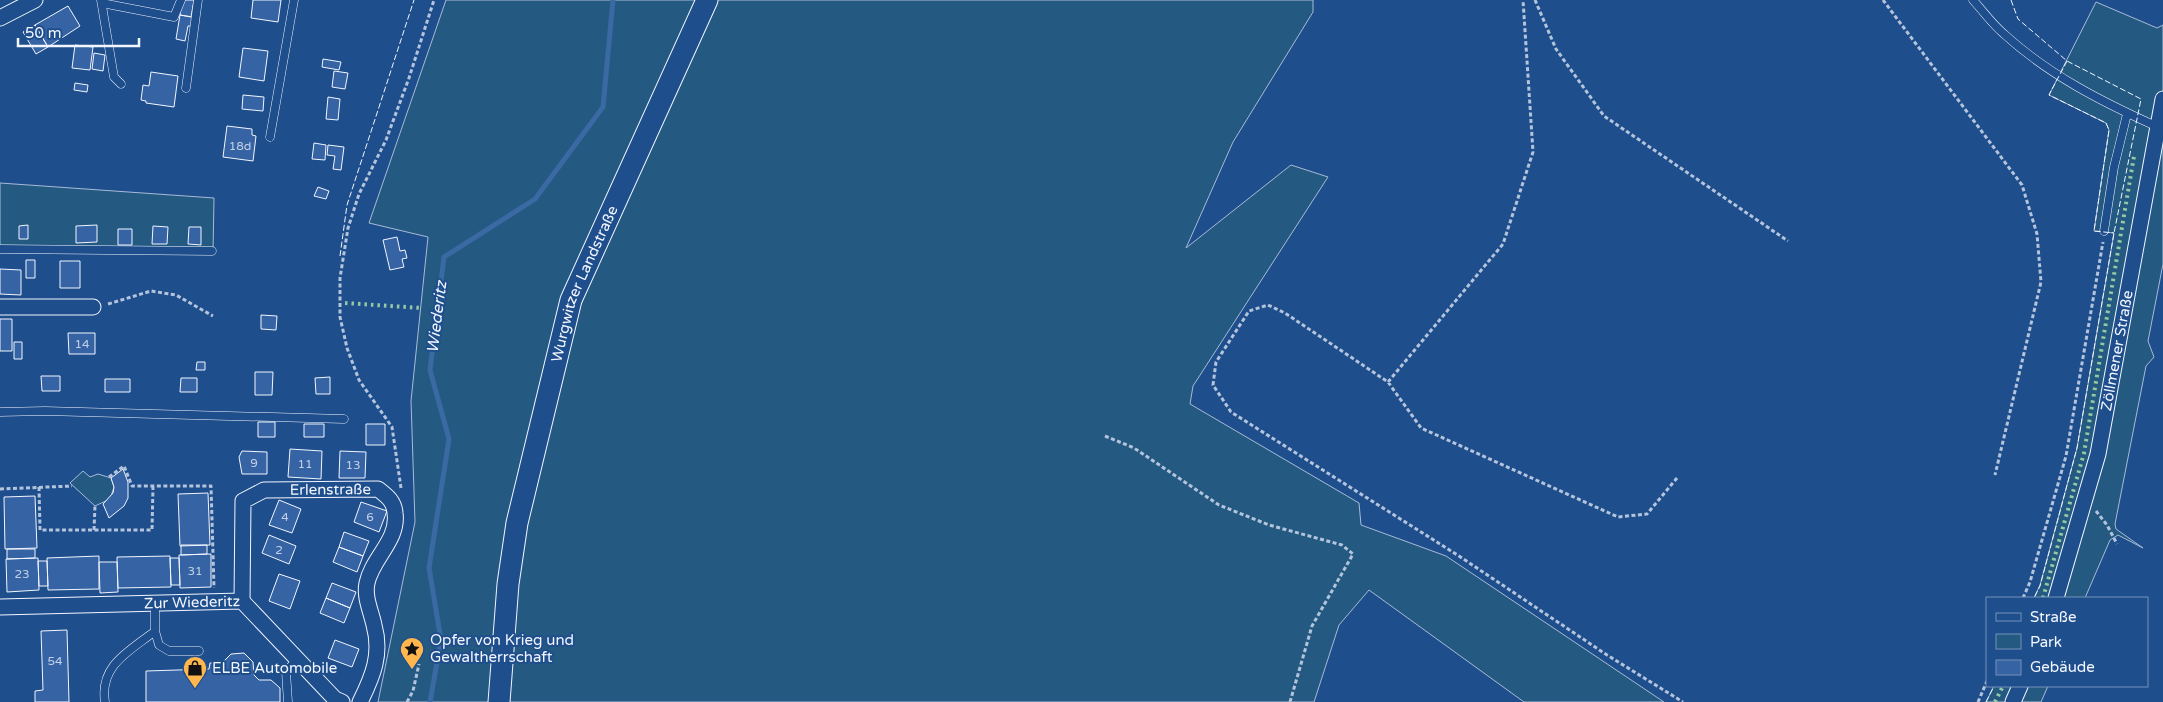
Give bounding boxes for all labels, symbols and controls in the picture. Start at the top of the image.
scale bar [18,15,139,47]
text: 50 m [25,24,62,42]
house number: 18d [229,139,251,153]
street label: Wurgwitzer Landstraße [547,203,622,364]
water label: Wiederitz [423,278,452,354]
street label: Zöllmener Straße [2097,289,2137,412]
house number: 14 [74,337,90,351]
house number: 9 [250,456,258,470]
house number: 11 [297,457,313,471]
house number: 13 [345,458,361,472]
street label: Erlenstraße [290,480,371,499]
house number: 4 [281,510,289,524]
house number: 6 [366,510,374,524]
house number: 2 [275,543,283,557]
house number: 31 [187,564,203,578]
house number: 23 [14,567,30,581]
street label: Zur Wiederitz [144,592,240,612]
legend [1986,597,2148,687]
text: Straße [2030,608,2076,626]
place label: Opfer von Krieg und Gewaltherrschaft [430,631,574,666]
text: Park [2030,633,2062,651]
place icon: Opfer von Krieg und Gewaltherrschaft [399,636,425,670]
house number: 54 [47,654,63,668]
shop icon: ELBE Automobile [182,655,208,689]
text: Gebäude [2030,658,2095,676]
place label: ELBE Automobile [212,659,337,677]

